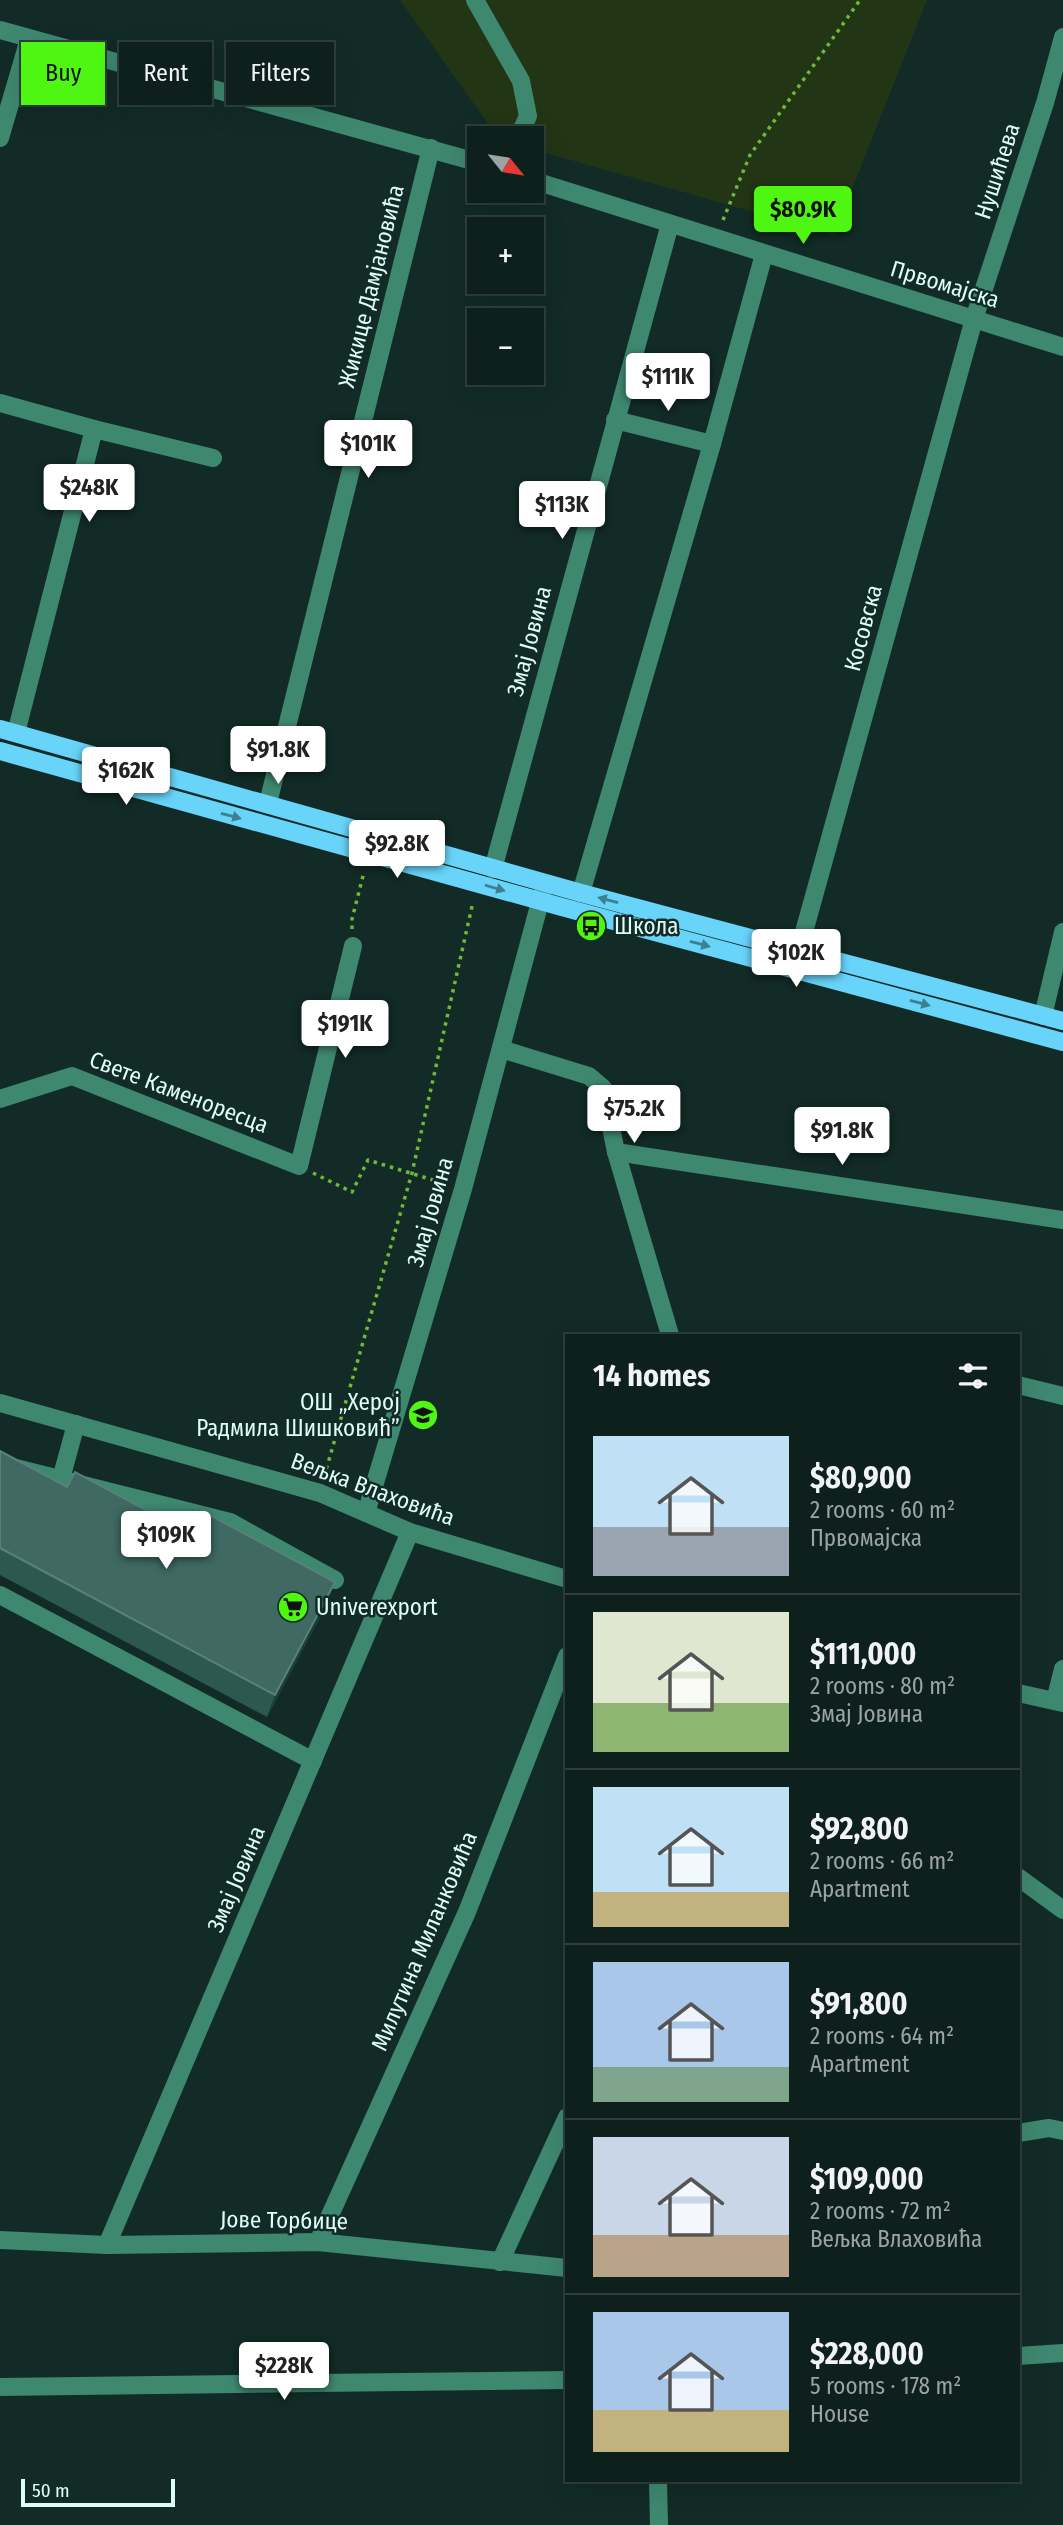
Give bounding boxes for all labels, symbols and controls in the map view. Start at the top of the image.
chip: Buy [21,42,105,105]
chip: Rent [119,42,212,105]
chip: Filters [226,42,334,105]
street label: Нушићева [968,119,1026,223]
north arrow [467,126,544,203]
map controls [467,126,544,385]
street label: Жикице Дамјановића [332,182,410,390]
pin: $80.9K [746,187,860,246]
text: $80.9K [770,195,836,223]
button: + [467,217,544,294]
street label: Првомајска [887,254,1003,314]
button: − [467,308,544,385]
pin: $111K [619,354,717,413]
text: $111K [642,362,694,390]
pin: $101K [319,420,417,480]
text: $101K [340,429,396,457]
pin: $248K [40,464,138,524]
text: $248K [60,473,118,501]
pin: $113K [513,482,611,541]
text: $113K [535,490,589,518]
street label: Косовска [838,582,888,674]
street label: Змај Јовина [501,583,557,699]
pin: $91.8K [221,726,335,786]
text: $91.8K [246,735,310,763]
pin: $162K [77,748,175,807]
text: $162K [98,756,154,784]
one-way arrow [221,811,242,821]
pin: $92.8K [340,820,454,880]
text: $92.8K [365,829,429,857]
one-way arrow [484,883,505,893]
one-way arrow [597,894,619,905]
bus stop icon: Школа [574,909,608,943]
place label: Школа [614,912,679,940]
pin: $102K [747,930,845,989]
text: $102K [768,938,824,966]
one-way arrow [690,939,712,950]
one-way arrow [909,998,931,1009]
pin: $191K [296,1000,394,1060]
text: $191K [318,1009,373,1037]
street label: Свете Каменоресца [86,1045,272,1139]
pin: $75.2K [577,1086,691,1145]
text: $75.2K [603,1094,665,1122]
pin: $91.8K [785,1108,899,1167]
text: $91.8K [810,1116,874,1144]
street label: Змај Јовина [401,1154,459,1270]
icon: filters [954,1357,992,1395]
text: 14 homes [593,1358,710,1394]
place label: ОШ „Херој Радмила Шишковић” [196,1388,400,1442]
school or university icon: ОШ „Херој Радмила Шишковић” [406,1398,440,1432]
street label: Вељка Влаховића [287,1446,459,1532]
text: $80,900 [810,1460,912,1496]
icon: home [649,1464,733,1548]
text: 2 rooms · 60 m² [810,1496,955,1524]
pin: $109K [117,1512,215,1571]
text: $109K [137,1520,195,1548]
text: Првомајска [810,1524,922,1552]
supermarket icon: Univerexport [276,1590,310,1624]
place label: Univerexport [316,1593,438,1621]
text: $111,000 [810,1636,916,1672]
icon: home [649,1640,733,1724]
text: 2 rooms · 80 m² [810,1672,955,1700]
text: Змај Јовина [810,1700,923,1728]
text: $92,800 [810,1811,909,1847]
icon: home [649,1815,733,1899]
street label: Змај Јовина [201,1822,271,1936]
street label: Милутина Миланковића [365,1827,483,2055]
text: 2 rooms · 66 m² [810,1847,954,1875]
text: Apartment [810,1875,910,1903]
text: $91,800 [810,1986,908,2022]
icon: home [649,1990,733,2074]
text: 2 rooms · 64 m² [810,2022,954,2050]
text: Apartment [810,2050,910,2078]
text: $109,000 [810,2161,924,2197]
icon: home [649,2165,733,2249]
text: 2 rooms · 72 m² [810,2197,951,2225]
street label: Јове Торбице [220,2205,348,2235]
text: Вељка Влаховића [810,2225,982,2253]
text: $228,000 [810,2336,924,2372]
icon: home [649,2340,733,2424]
pin: $228K [235,2342,333,2402]
text: $228K [255,2351,313,2379]
text: 5 rooms · 178 m² [810,2372,961,2400]
text: House [810,2400,869,2428]
scale bar [21,2476,175,2508]
text: 50 m [32,2479,70,2502]

